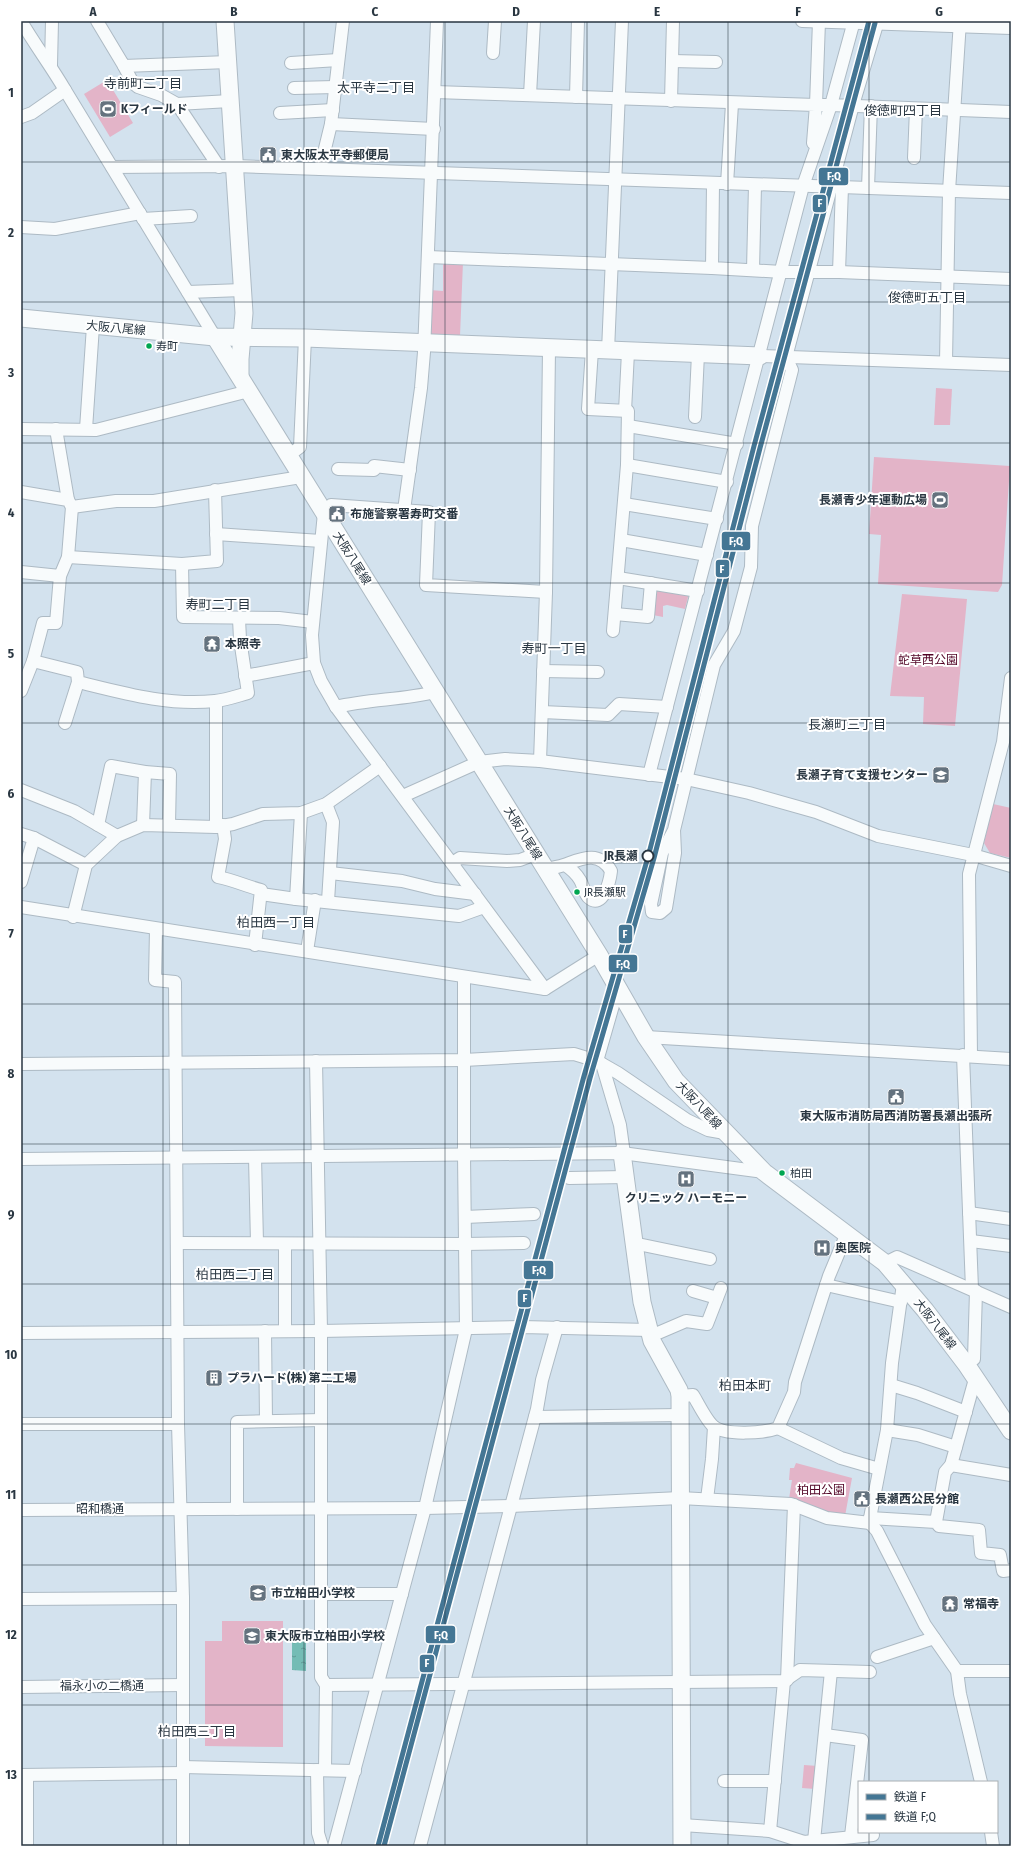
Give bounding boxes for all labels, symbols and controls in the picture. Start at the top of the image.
text: A [88,4,97,19]
text: B [230,4,238,19]
text: C [372,4,379,19]
text: D [512,4,520,19]
text: E [654,4,660,19]
text: F [795,4,801,19]
text: G [935,4,943,19]
district label: 寺前町二丁目 [104,76,182,91]
district label: 太平寺二丁目 [337,80,415,95]
text: 1 [8,85,14,100]
sports icon: Kフィールド [98,99,118,119]
place label: Kフィールド [121,102,188,116]
district label: 俊徳町四丁目 [864,103,942,118]
public building icon: 東大阪太平寺郵便局 [258,145,278,165]
place label: 東大阪太平寺郵便局 [281,148,389,162]
line badge: F;Q [818,167,849,186]
text: F;Q [827,170,842,183]
line badge: F [812,194,827,213]
text: F [818,197,823,210]
text: 2 [7,225,14,240]
district label: 俊徳町五丁目 [888,290,966,305]
street label: 大阪八尾線 [85,318,147,338]
place label: 寿町 [156,340,178,353]
marker: 寿町 [144,341,154,351]
text: 3 [7,365,14,380]
sports icon: 長瀬青少年運動広場 [930,490,950,510]
place label: 長瀬青少年運動広場 [819,493,927,507]
public building icon: 布施警察署寿町交番 [327,504,347,524]
text: 4 [8,505,15,520]
place label: 布施警察署寿町交番 [350,507,459,521]
street label: 大阪八尾線 [330,529,374,587]
line badge: F;Q [721,531,751,551]
text: F;Q [729,535,744,548]
line badge: F [715,559,730,578]
text: F [720,563,725,576]
district label: 寿町二丁目 [185,597,251,612]
temple icon: 本照寺 [202,634,222,654]
place label: 本照寺 [225,637,261,651]
district label: 寿町一丁目 [521,641,587,656]
text: 5 [8,646,14,661]
park label: 蛇草西公園 [898,653,958,667]
district label: 長瀬町三丁目 [808,717,886,732]
school or university icon: 長瀬子育て支援センター [931,765,951,785]
place label: 長瀬子育て支援センター [796,768,928,782]
text: 6 [8,786,15,801]
street label: 大阪八尾線 [501,804,545,862]
place label: JR長瀬 [603,849,638,863]
marker: JR長瀬 [641,849,655,863]
place label: JR長瀬駅 [584,886,626,899]
marker: JR長瀬駅 [572,887,582,897]
district label: 柏田西一丁目 [237,915,315,930]
line badge: F [618,924,633,944]
text: 7 [8,926,14,941]
text: F [623,928,628,941]
line badge: F;Q [608,954,638,973]
text: F;Q [616,958,631,971]
text: 8 [8,1066,15,1081]
street label: 大阪八尾線 [673,1078,725,1132]
public building icon: 東大阪市消防局西消防署長瀬出張所 [886,1087,906,1107]
place label: 東大阪市消防局西消防署長瀬出張所 [800,1109,992,1123]
place label: 柏田 [790,1167,812,1180]
marker: 柏田 [777,1168,787,1178]
hospital icon: クリニック ハーモニー [676,1169,696,1189]
place label: クリニック ハーモニー [625,1191,747,1205]
text: 9 [8,1207,15,1222]
hospital icon: 奥医院 [812,1238,832,1258]
place label: 奥医院 [835,1241,871,1255]
line badge: F;Q [523,1260,554,1280]
text: F;Q [532,1264,547,1277]
district label: 柏田西二丁目 [196,1267,274,1282]
line badge: F [517,1289,532,1308]
text: F [523,1292,528,1305]
street label: 大阪八尾線 [911,1296,959,1352]
text: 10 [5,1347,17,1362]
building icon: プラハード(株) 第二工場 [204,1368,224,1388]
place label: プラハード(株) 第二工場 [227,1371,357,1385]
district label: 柏田本町 [719,1378,771,1393]
park label: 柏田公園 [797,1483,845,1497]
text: 11 [6,1487,16,1502]
public building icon: 長瀬西公民分館 [852,1489,872,1509]
place label: 長瀬西公民分館 [875,1492,959,1506]
street label: 昭和橋通 [76,1502,124,1516]
school or university icon: 市立柏田小学校 [248,1583,268,1603]
place label: 市立柏田小学校 [271,1586,355,1600]
temple icon: 常福寺 [940,1594,960,1614]
place label: 常福寺 [963,1597,999,1611]
line badge: F;Q [425,1625,456,1644]
school or university icon: 東大阪市立柏田小学校 [242,1626,262,1646]
text: 12 [5,1627,17,1642]
place label: 東大阪市立柏田小学校 [265,1629,385,1643]
text: F;Q [434,1629,449,1642]
line badge: F [419,1654,435,1673]
text: F [425,1657,430,1670]
street label: 福永小の二橋通 [60,1679,144,1693]
district label: 柏田西三丁目 [158,1724,236,1739]
text: 13 [5,1767,17,1782]
legend [858,1781,998,1833]
text: 鉄道 F [894,1790,927,1804]
text: 鉄道 F;Q [894,1810,936,1824]

